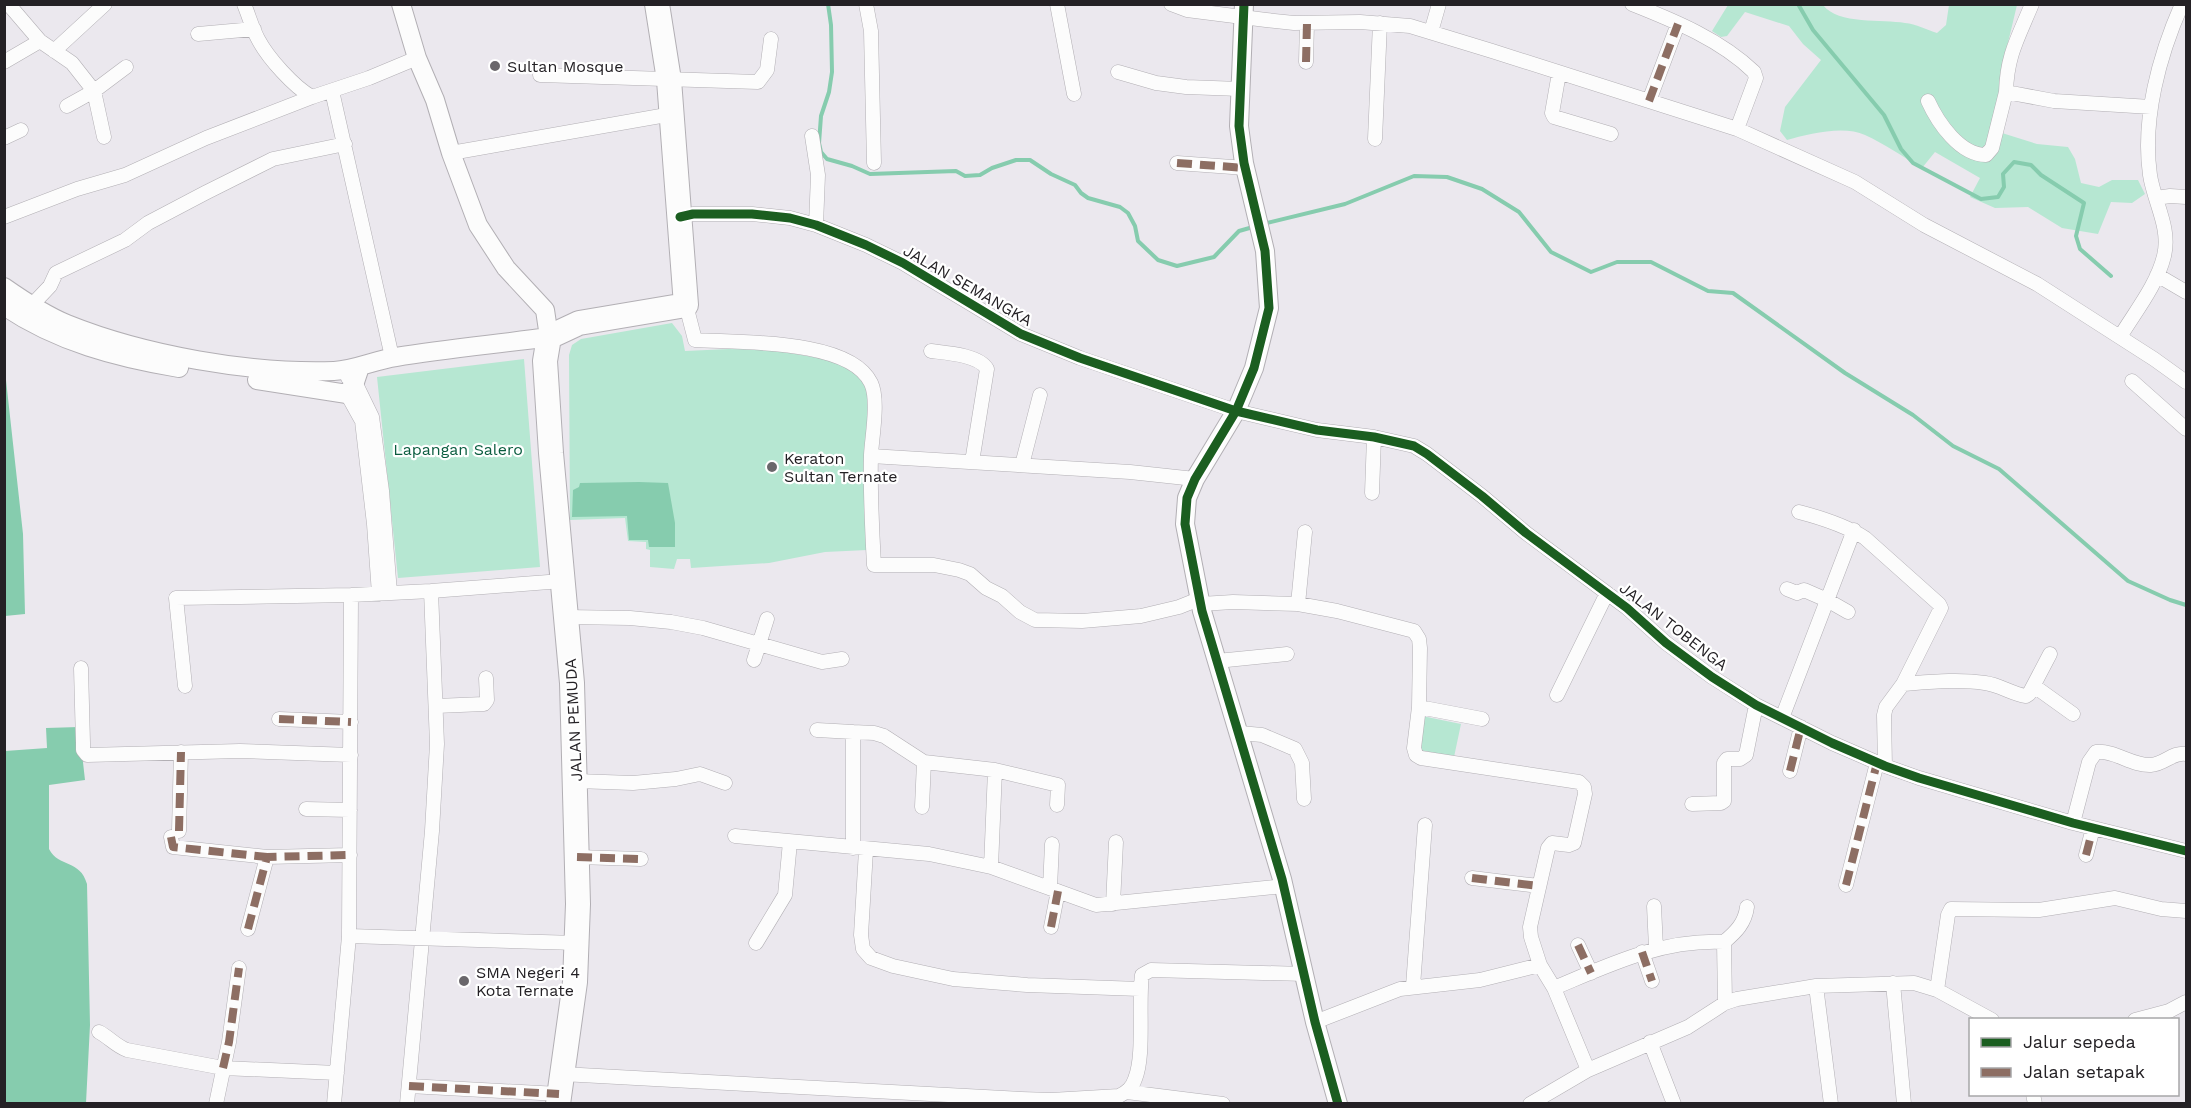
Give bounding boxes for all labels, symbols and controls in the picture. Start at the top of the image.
place label: Sultan Mosque [507,57,623,76]
marker: Sultan Mosque [488,59,502,73]
street label: JALAN SEMANGKA [900,241,1036,330]
park label: Lapangan Salero [393,440,523,459]
place label: Keraton Sultan Ternate [784,449,898,486]
marker: Keraton Sultan Ternate [765,460,779,474]
street label: JALAN TOBENGA [1616,578,1732,675]
street label: JALAN PEMUDA [561,657,586,782]
place label: SMA Negeri 4 Kota Ternate [476,963,580,1000]
marker: SMA Negeri 4 Kota Ternate [457,974,471,988]
legend [1969,1018,2179,1096]
text: Jalur sepeda [2023,1031,2136,1052]
text: Jalan setapak [2023,1061,2145,1082]

